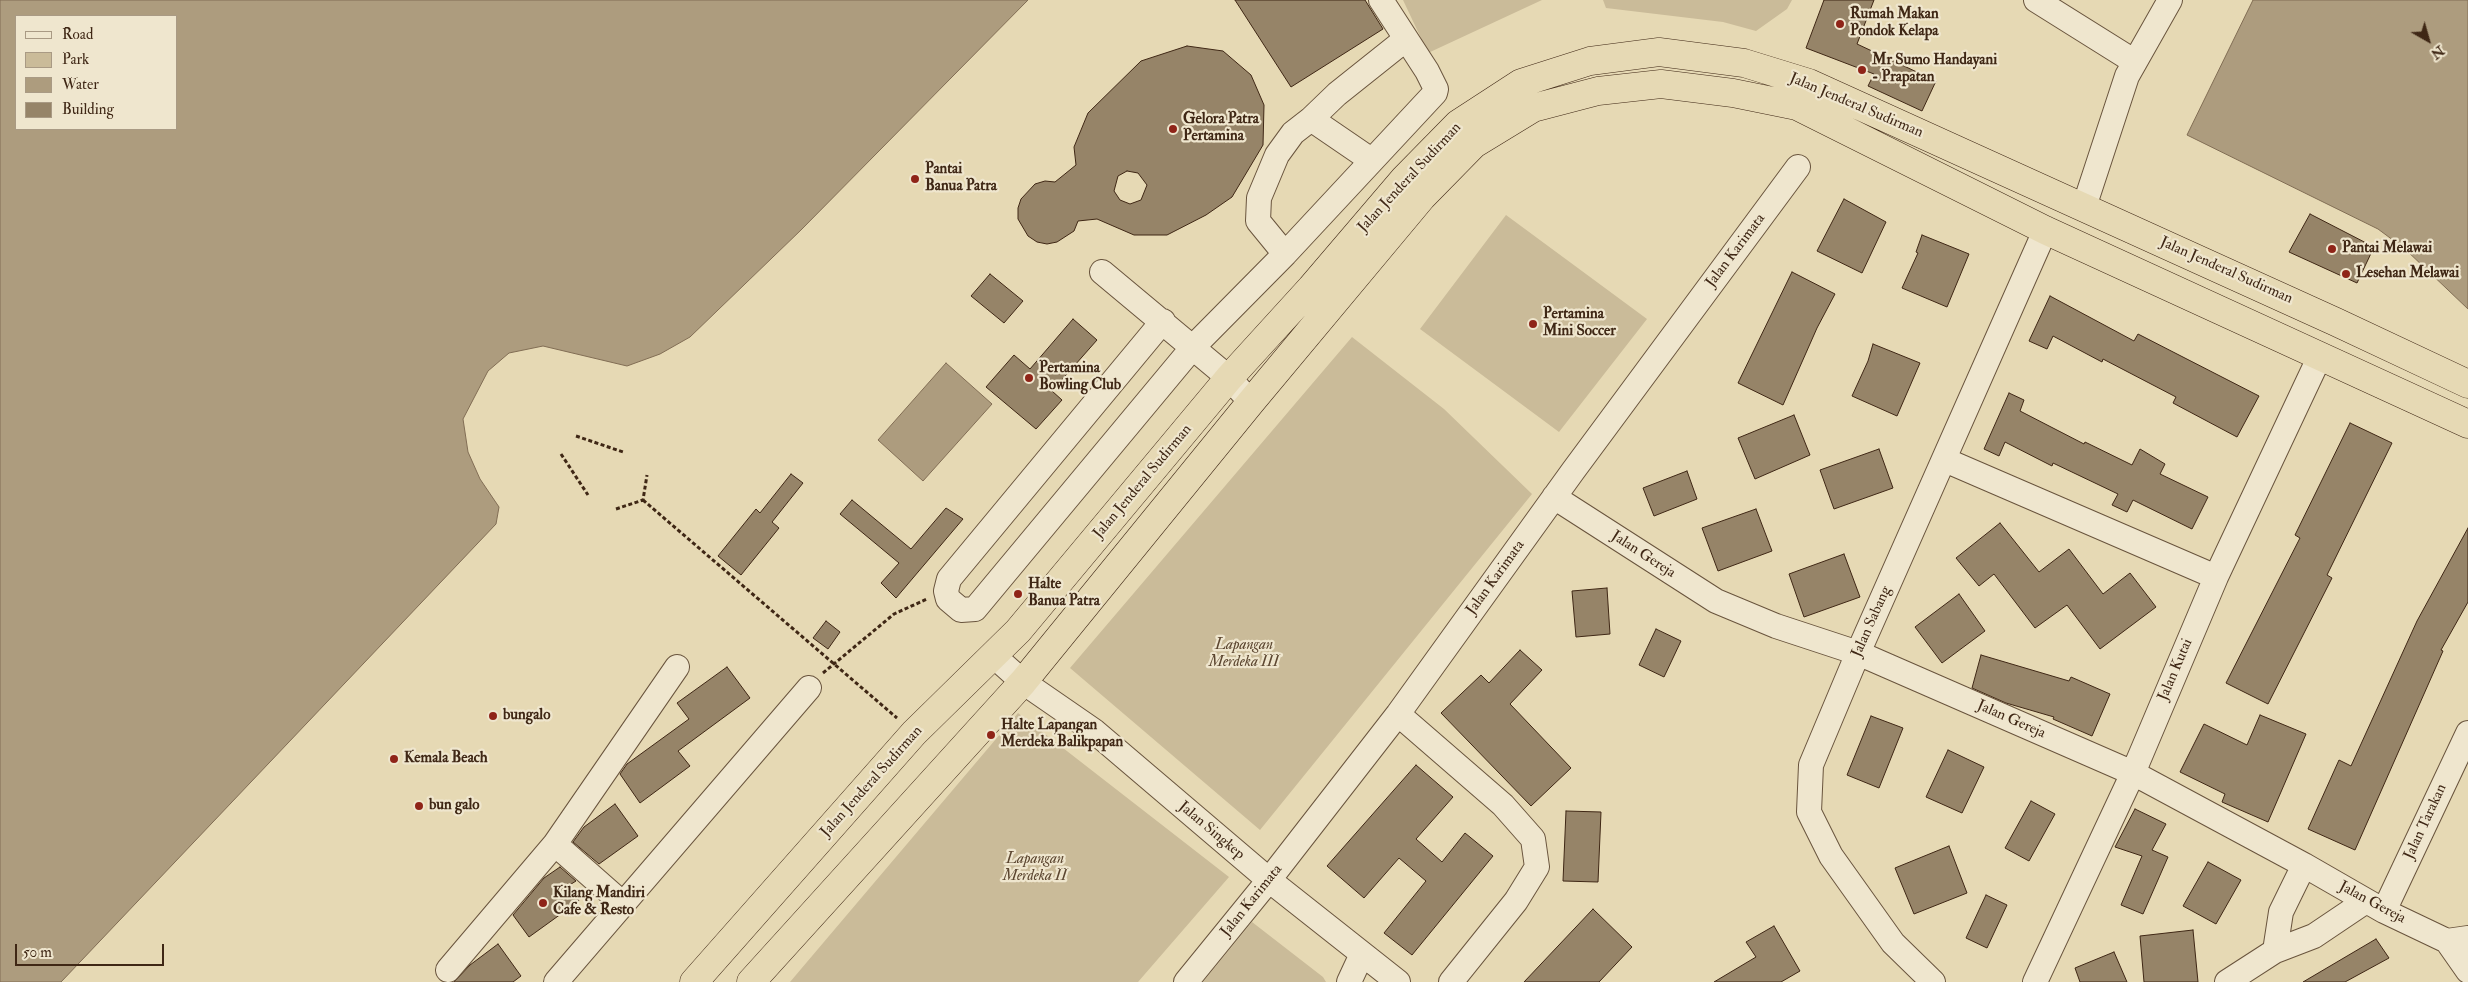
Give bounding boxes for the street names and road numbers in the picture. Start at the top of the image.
street label: Jalan Jenderal Sudirman [1786,70,1926,142]
street label: Jalan Jenderal Sudirman [1354,119,1466,237]
street label: Jalan Karimata [1702,210,1770,292]
street label: Jalan Jenderal Sudirman [2157,234,2295,308]
street label: Jalan Jenderal Sudirman [1090,421,1196,543]
street label: Jalan Gereja [1607,528,1679,582]
street label: Jalan Karimata [1463,537,1529,619]
street label: Jalan Sabang [1848,584,1896,660]
street label: Jalan Kutai [2155,636,2197,704]
street label: Jalan Gereja [1974,697,2048,743]
street label: Jalan Jenderal Sudirman [817,723,927,841]
street label: Jalan Tarakan [2401,781,2451,863]
street label: Jalan Singkep [1174,798,1248,864]
street label: Jalan Karimata [1217,861,1287,941]
street label: Jalan Gereja [2335,878,2409,928]

